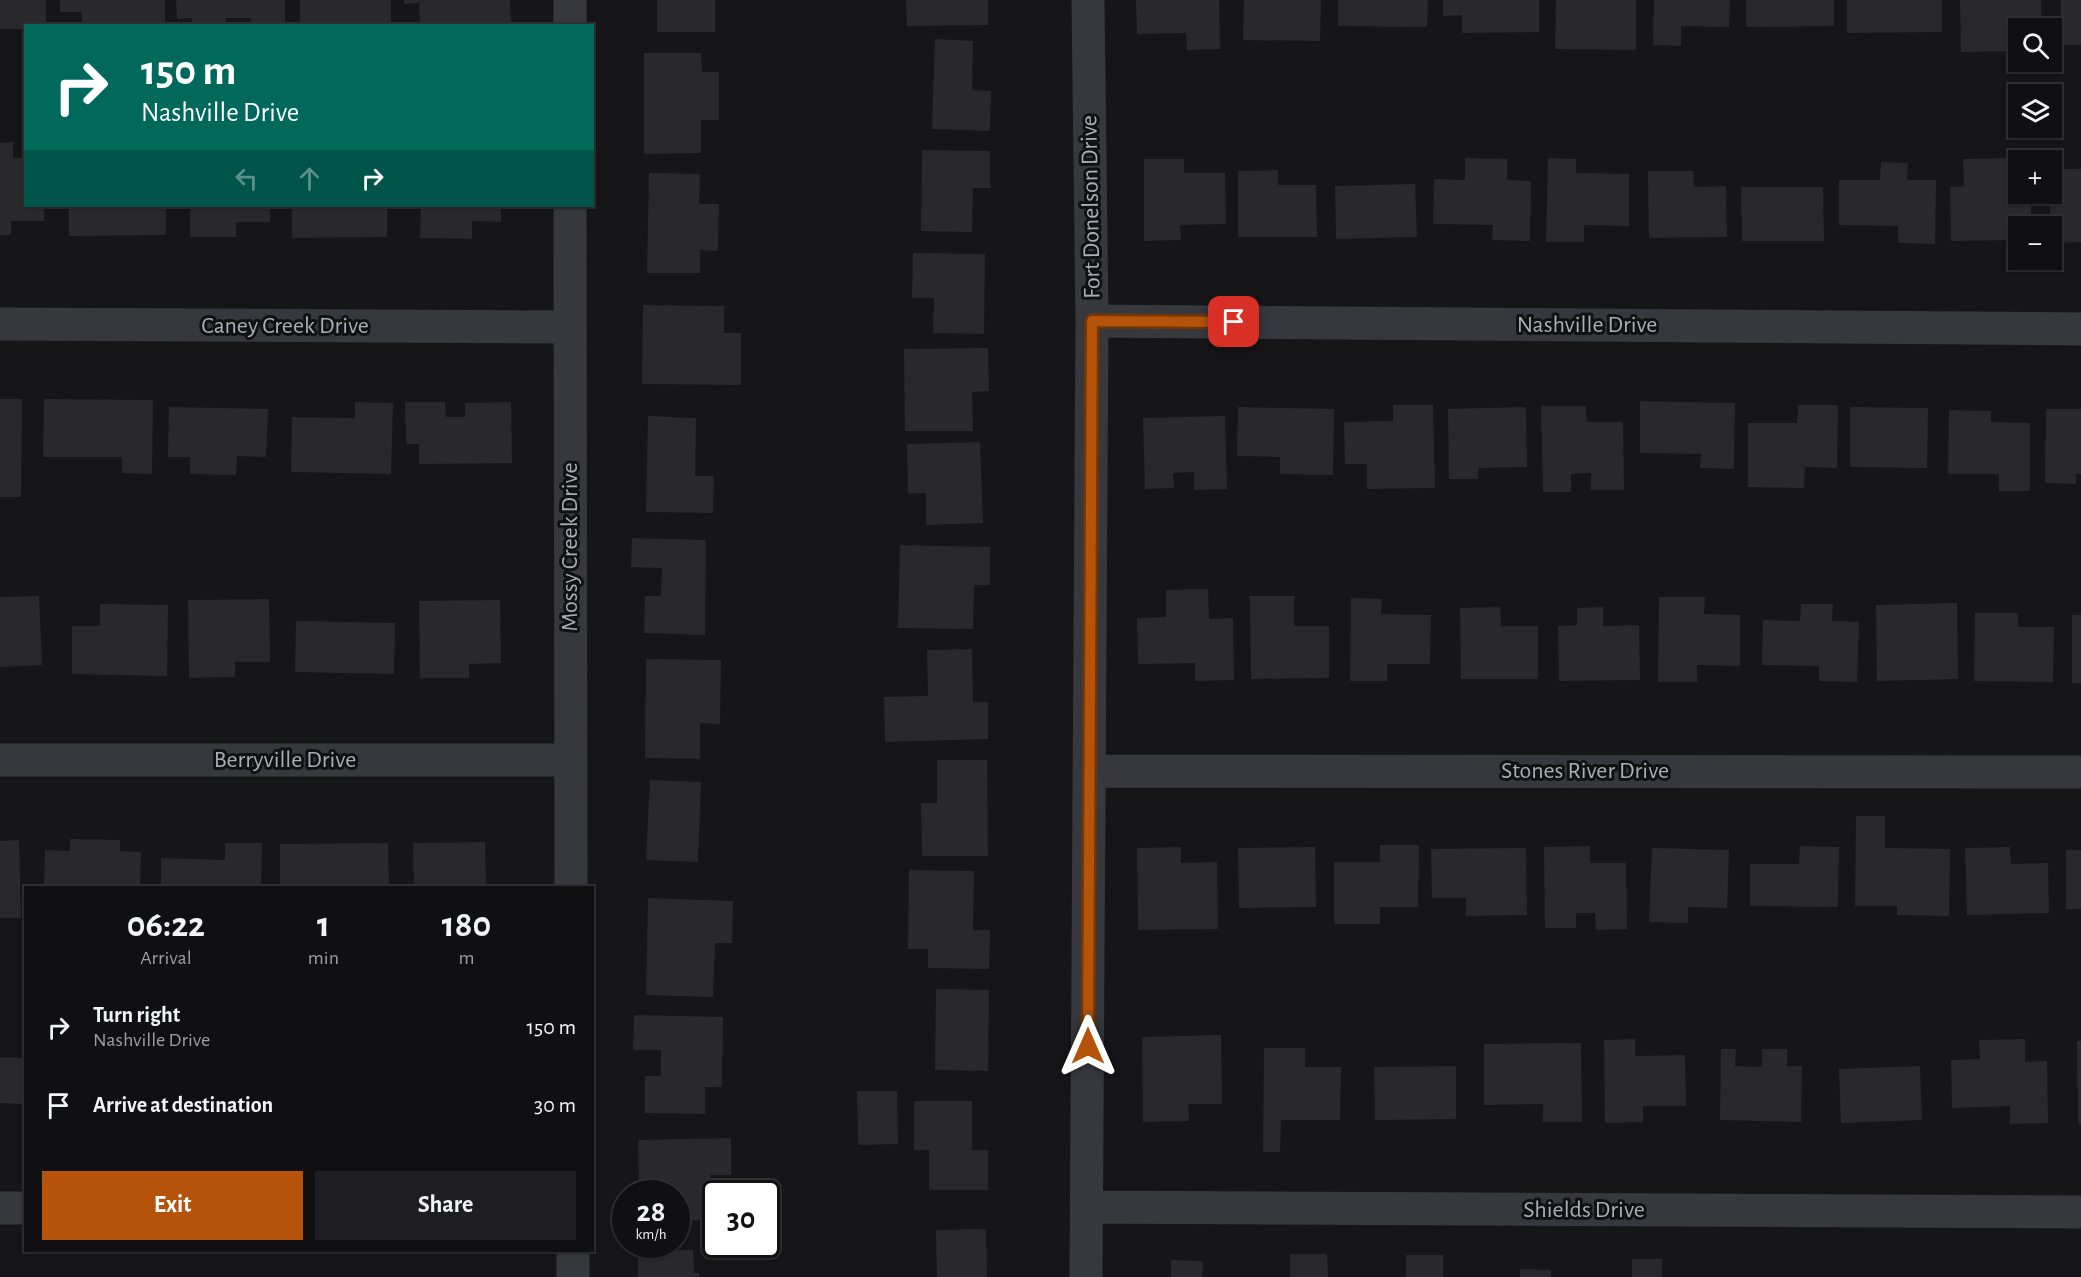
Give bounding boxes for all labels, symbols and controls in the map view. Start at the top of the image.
map controls [2008,18,2062,270]
button: search [2008,18,2062,72]
icon: right [42,48,120,126]
text: 150 m [141,50,236,92]
button: layers [2008,84,2062,138]
text: Nashville Drive [141,99,299,126]
street label: Fort Donelson Drive [1077,115,1105,299]
button: + [2008,150,2062,204]
icon: left [230,162,263,195]
icon: ahead [293,162,326,195]
icon: right [356,162,389,195]
button: − [2008,216,2062,270]
pin [1208,296,1259,347]
icon: arrive [1217,305,1250,338]
street label: Nashville Drive [1517,313,1657,337]
street label: Caney Creek Drive [201,314,369,338]
street label: Mossy Creek Drive [558,463,582,631]
street label: Berryville Drive [214,748,356,772]
street label: Stones River Drive [1501,759,1669,783]
text: 06:22 [127,907,205,943]
text: 1 [317,907,330,943]
text: 180 [442,907,491,943]
text: Arrival [140,948,192,968]
text: min [308,948,339,968]
text: m [458,948,474,968]
text: Turn right [93,1004,180,1026]
icon: right [42,1011,75,1044]
position arrow [1056,1014,1120,1078]
text: 150 m [526,1016,576,1038]
text: Nashville Drive [93,1030,210,1050]
icon: arrive [42,1089,75,1122]
text: Arrive at destination [93,1094,273,1116]
text: 30 m [534,1094,576,1116]
button: Exit [42,1171,303,1240]
button: Share [315,1171,576,1240]
speed limit sign: 30 [702,1180,780,1258]
text: 28 [637,1197,665,1227]
street label: Shields Drive [1523,1198,1645,1222]
text: km/h [636,1227,666,1242]

